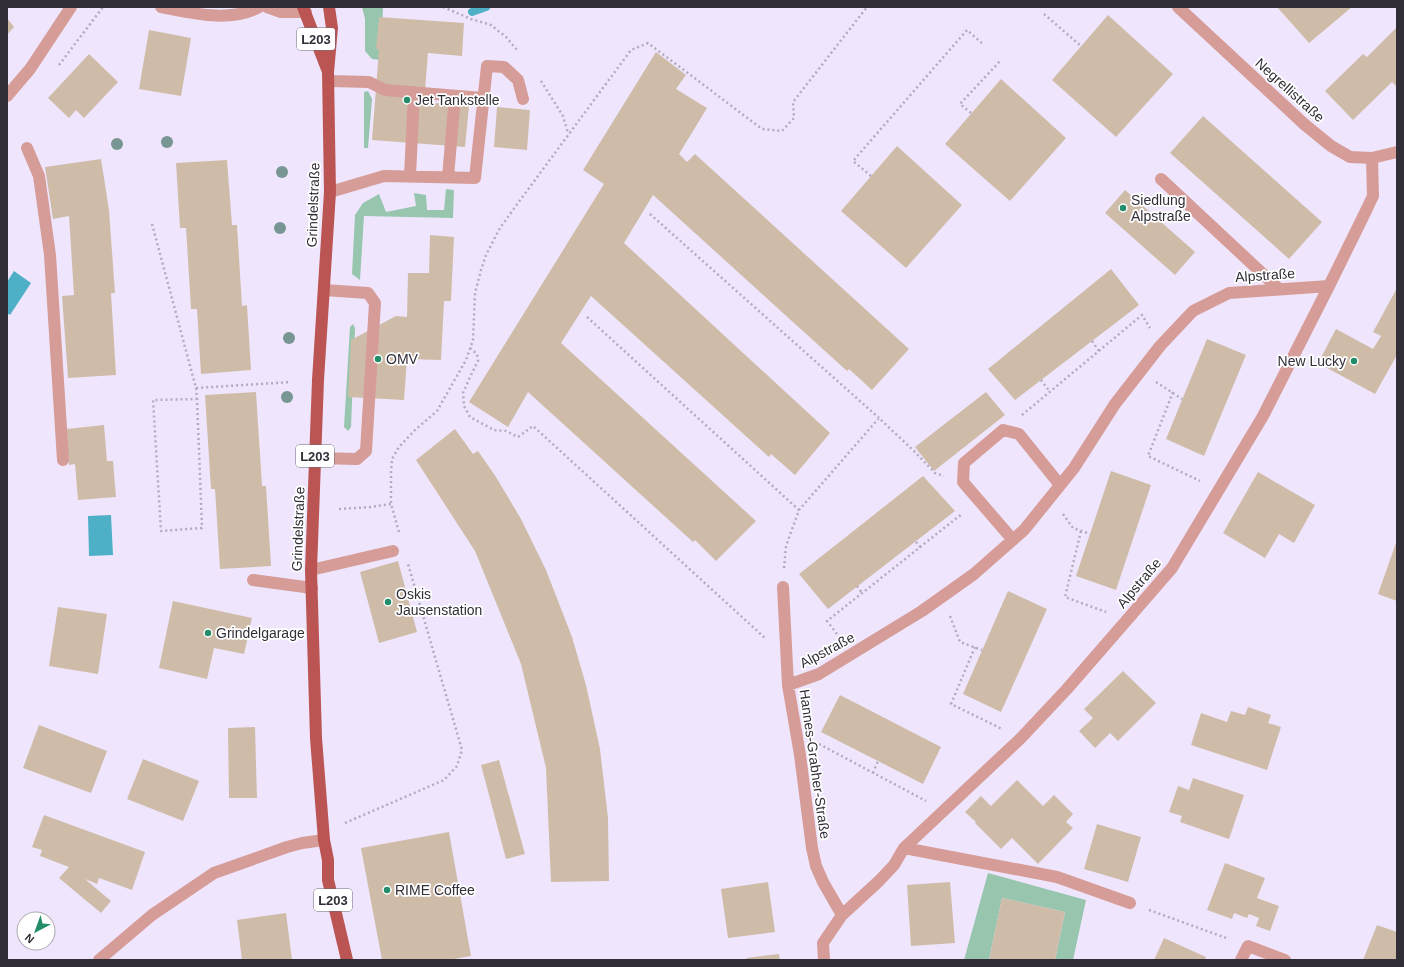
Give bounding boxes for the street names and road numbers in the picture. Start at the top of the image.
road number: L203 [297,28,335,50]
street label: Negrellistraße [1252,55,1328,125]
street label: Grindelstraße [304,162,322,248]
street label: Alpstraße [1235,265,1296,285]
road number: L203 [296,445,334,467]
street label: Grindelstraße [289,486,307,572]
street label: Alpstraße [1114,555,1165,611]
street label: Alpstraße [797,629,857,671]
street label: Hannes-Grabher-Straße [797,688,833,840]
road number: L203 [314,889,352,911]

